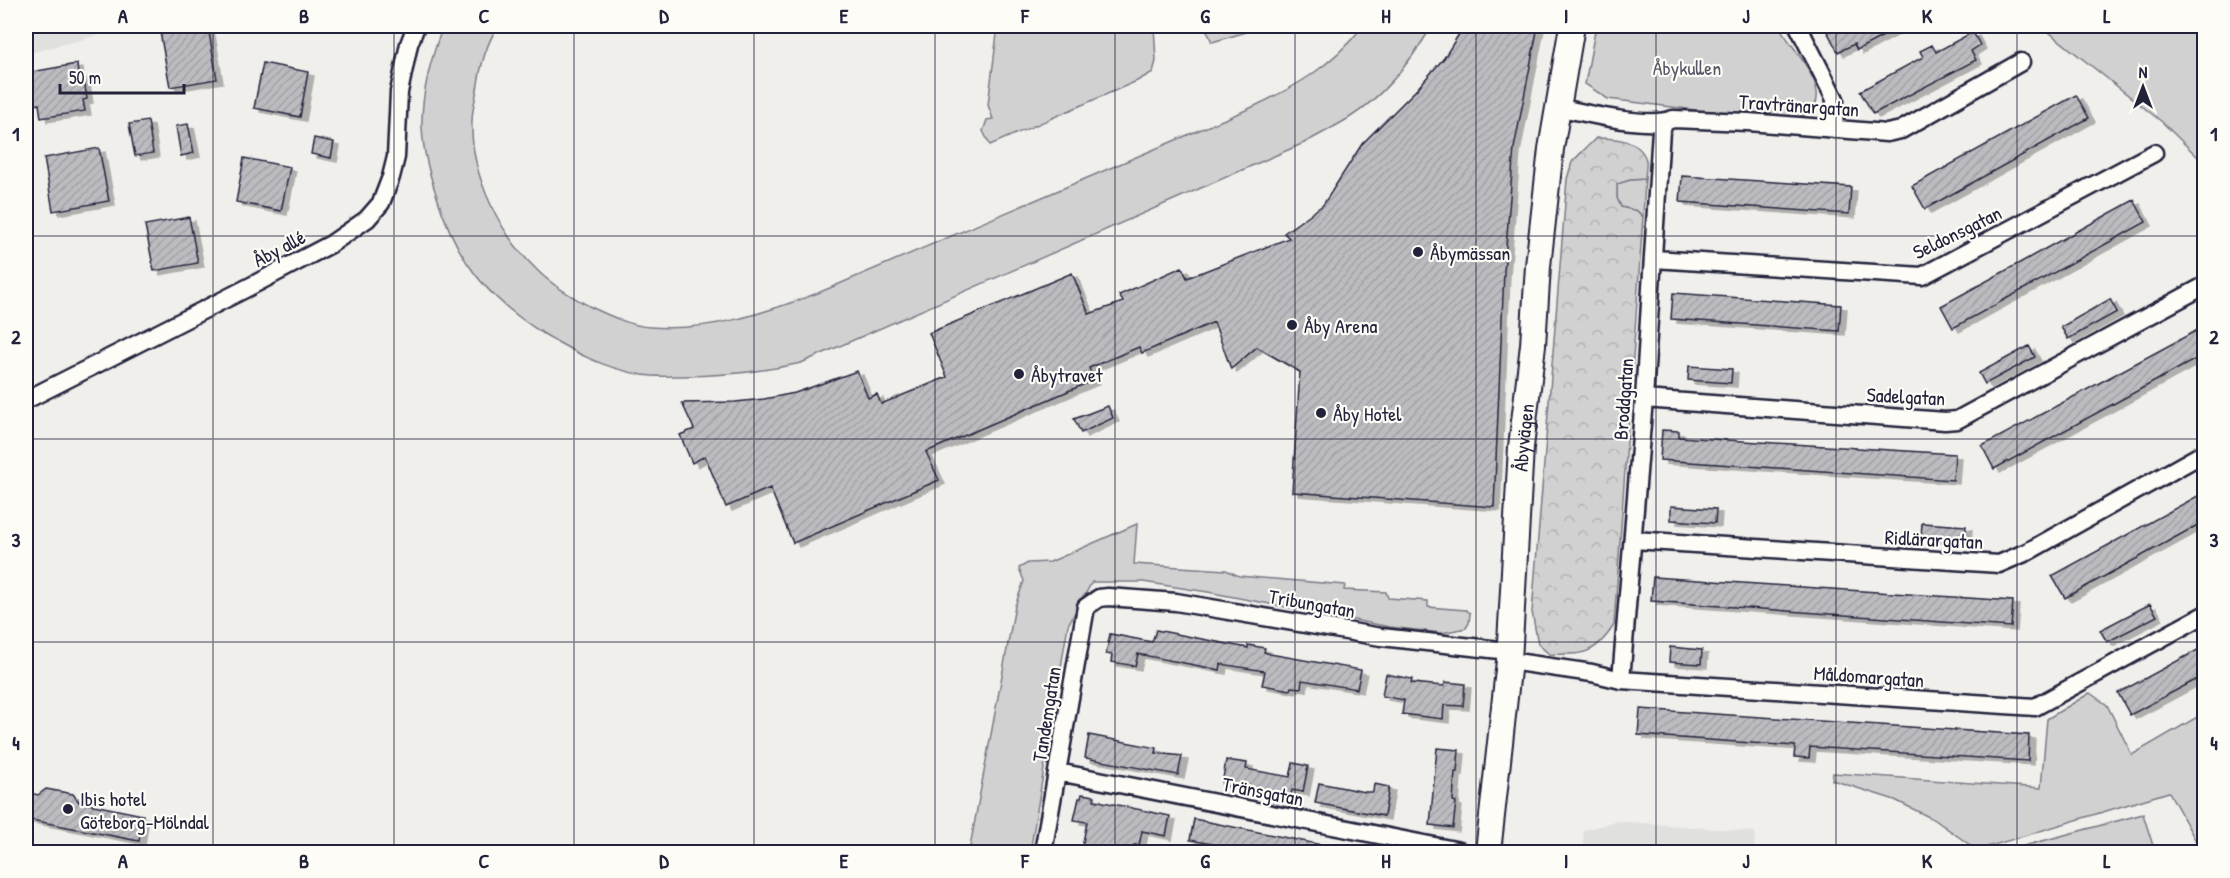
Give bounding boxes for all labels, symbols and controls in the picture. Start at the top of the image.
text: A [118,2,128,29]
text: B [299,2,309,29]
text: C [479,2,490,29]
text: D [659,2,669,29]
text: E [840,2,849,29]
text: F [1020,2,1030,29]
text: G [1200,2,1210,29]
text: H [1381,2,1391,29]
text: I [1564,2,1568,29]
text: J [1742,2,1750,29]
text: K [1922,2,1933,29]
text: L [2103,2,2111,29]
park label: Åbykullen [1653,54,1721,81]
scale bar [60,57,184,95]
north arrow [2113,57,2173,117]
text: N [2139,61,2148,83]
text: 50 m [69,65,101,90]
street label: Travtränargatan [1738,87,1860,123]
text: 1 [12,120,20,147]
text: 1 [2210,120,2218,147]
street label: Seldonsgatan [1908,199,2006,265]
street label: Åby allé [248,223,310,273]
place label: Åbymässan [1430,239,1510,266]
marker: Åbymässan [1411,245,1425,259]
place label: Åby Arena [1304,312,1378,339]
marker: Åby Arena [1285,318,1299,332]
text: 2 [11,323,21,350]
text: 2 [2209,323,2219,350]
street label: Broddgatan [1607,357,1639,441]
place label: Åbytravet [1031,361,1104,388]
marker: Åbytravet [1012,367,1026,381]
street label: Sadelgatan [1866,380,1946,412]
place label: Åby Hotel [1333,400,1402,427]
street label: Åbyvägen [1506,402,1540,472]
marker: Åby Hotel [1314,406,1328,420]
street label: Ridlärargatan [1884,523,1984,555]
text: 3 [12,526,21,553]
text: 3 [2210,526,2219,553]
street label: Tribungatan [1267,582,1357,624]
street label: Måldomargatan [1813,659,1925,693]
street label: Tandemgatan [1025,664,1067,764]
text: 4 [12,729,20,756]
text: 4 [2210,729,2218,756]
street label: Tränsgatan [1220,770,1306,812]
place label: Ibis hotel Göteborg-Mölndal [80,785,209,835]
marker: Ibis hotel Göteborg-Mölndal [61,802,75,816]
text: A [118,847,128,874]
text: B [299,847,309,874]
text: C [479,847,490,874]
text: D [659,847,669,874]
text: E [840,847,849,874]
text: F [1020,847,1030,874]
text: G [1200,847,1210,874]
text: H [1381,847,1391,874]
text: I [1564,847,1568,874]
text: J [1742,847,1750,874]
text: K [1922,847,1933,874]
text: L [2103,847,2111,874]

